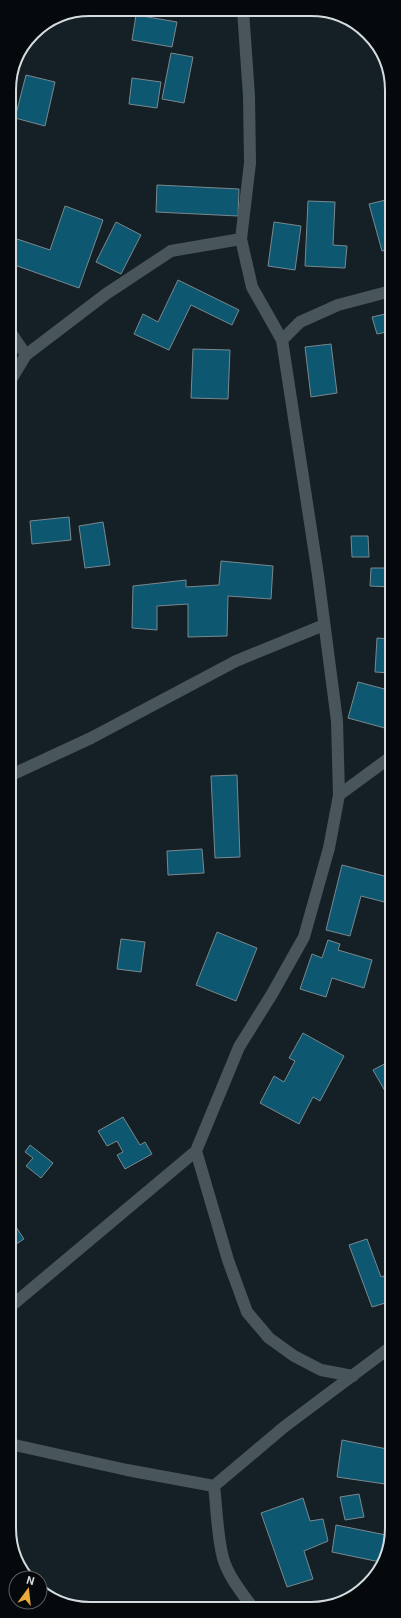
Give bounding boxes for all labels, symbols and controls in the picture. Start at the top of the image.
north arrow [8,1570,48,1610]
text: N [25,1574,36,1588]

